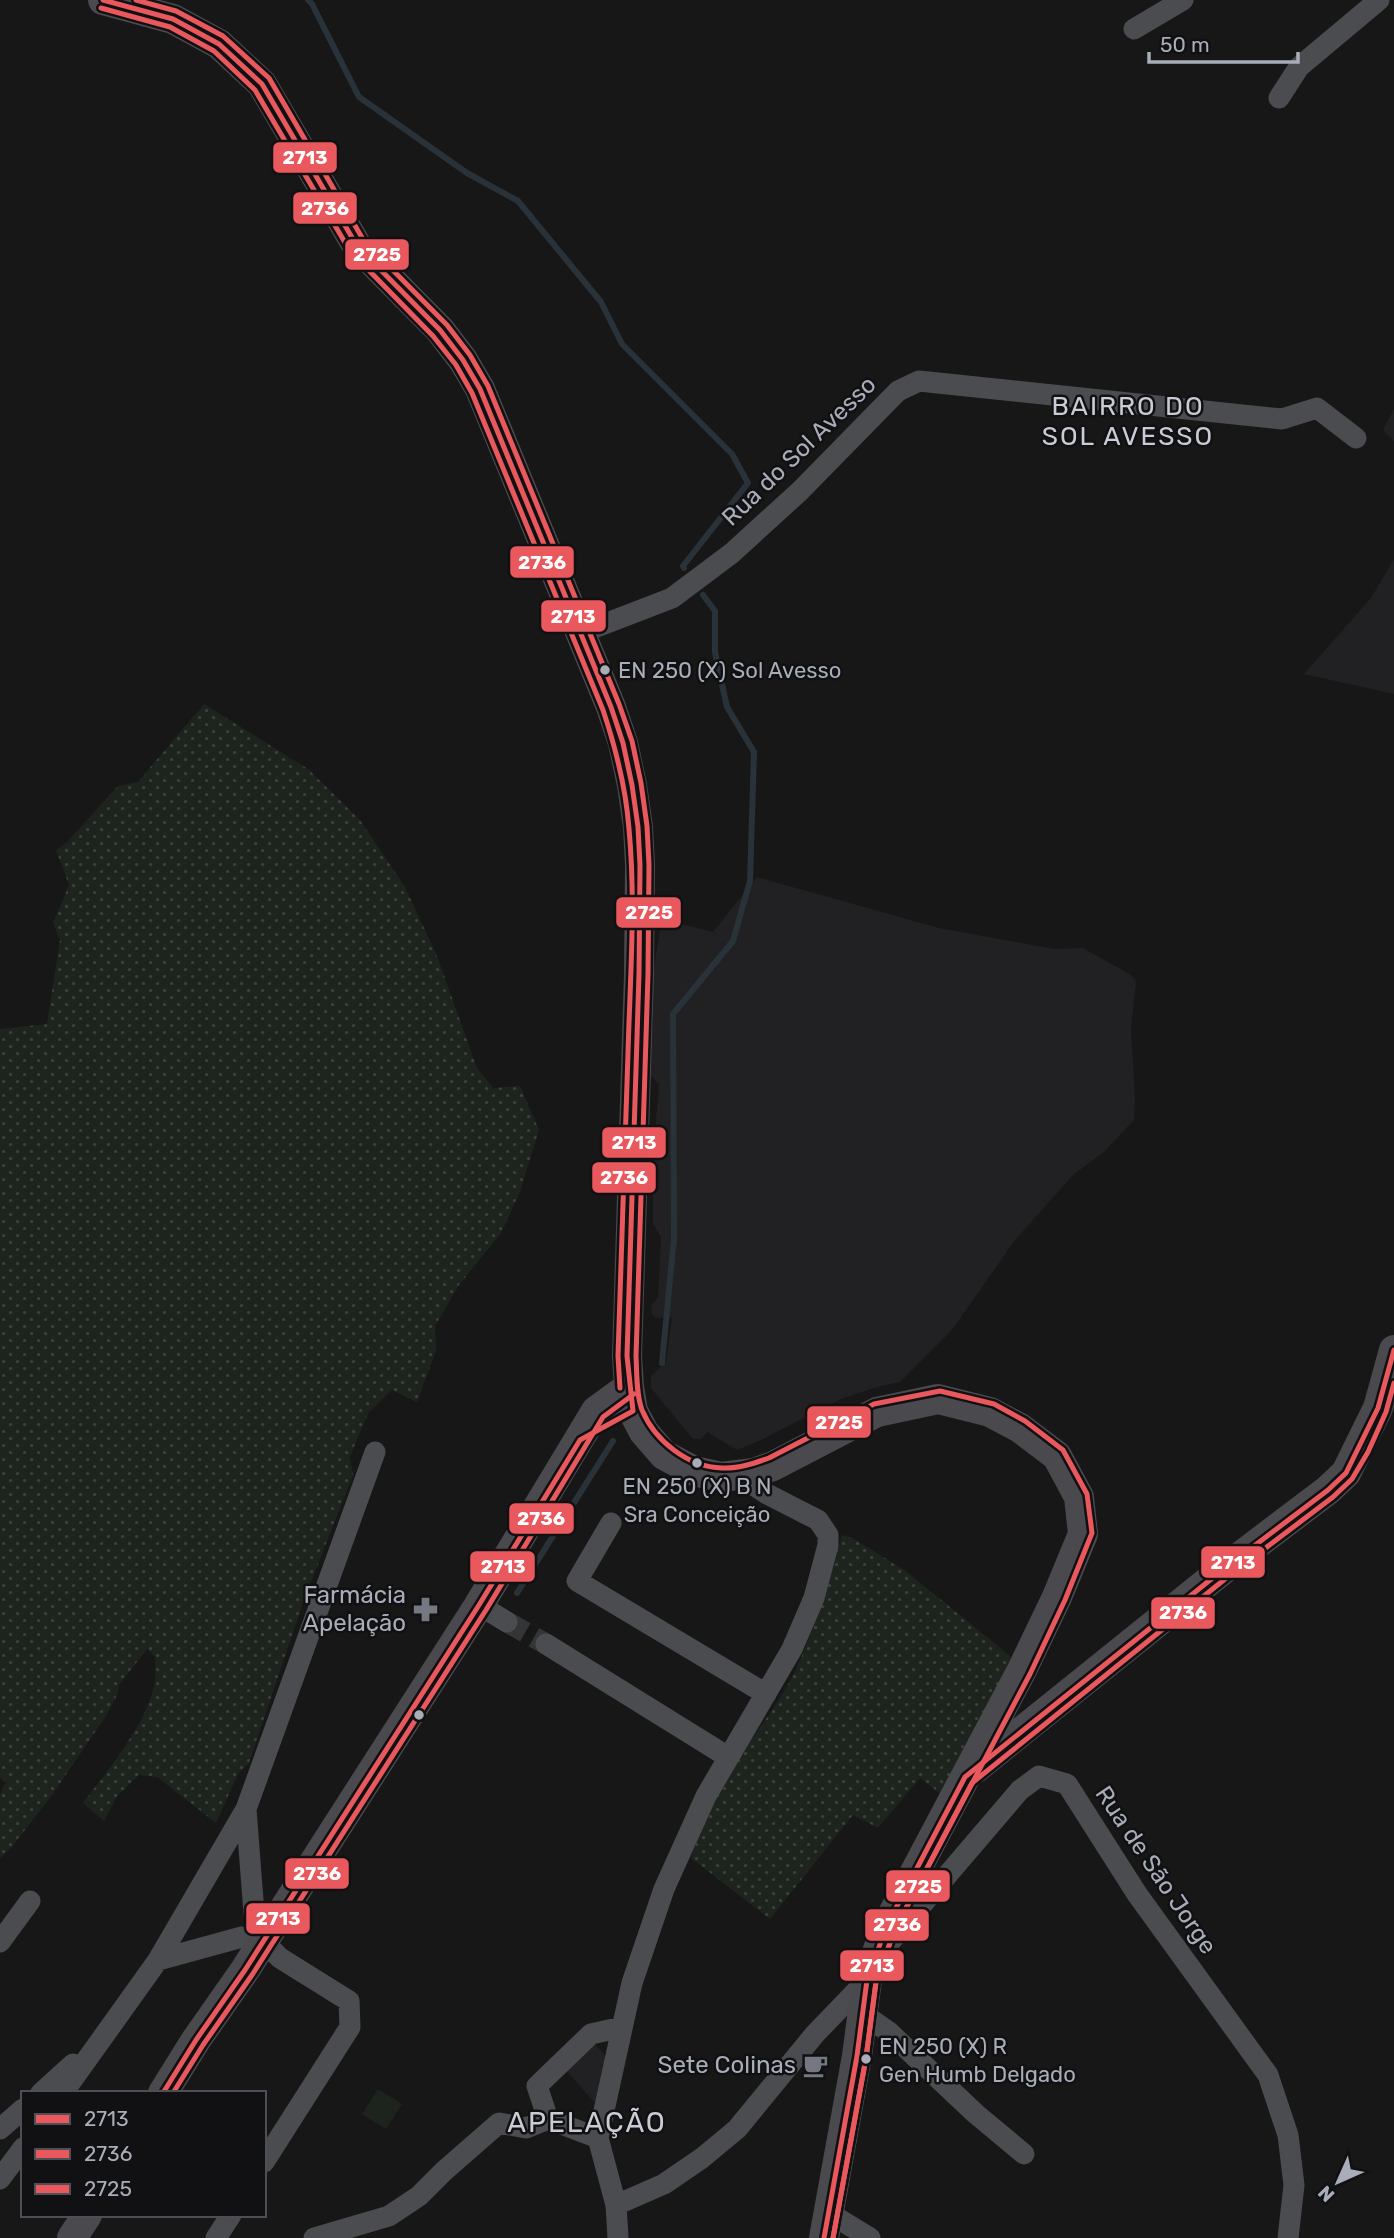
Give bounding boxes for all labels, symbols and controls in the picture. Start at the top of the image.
scale bar [1149,21,1298,65]
text: 50 m [1160,32,1210,57]
line badge: 2713 [272,141,338,174]
text: 2713 [282,146,328,169]
line badge: 2736 [292,191,358,225]
text: 2736 [301,197,349,220]
line badge: 2725 [344,238,410,271]
text: 2725 [353,243,401,266]
street label: Rua do Sol Avesso [716,370,882,532]
district label: BAIRRO DO SOL AVESSO [1042,391,1214,452]
line badge: 2736 [509,545,575,579]
text: 2736 [518,551,566,574]
line badge: 2713 [540,599,607,633]
text: 2713 [550,605,596,628]
place label: EN 250 (X) Sol Avesso [618,657,841,684]
marker: EN 250 (X) Sol Avesso [598,663,612,677]
line badge: 2725 [615,896,682,929]
text: 2725 [625,901,673,924]
line badge: 2713 [601,1126,667,1159]
text: 2713 [611,1131,657,1154]
line badge: 2736 [591,1161,657,1194]
text: 2736 [600,1166,648,1189]
line badge: 2725 [806,1405,872,1439]
text: 2725 [815,1411,863,1434]
marker: EN 250 (X) B N Sra Conceição [690,1456,704,1470]
place label: EN 250 (X) B N Sra Conceição [623,1473,771,1528]
line badge: 2736 [508,1502,575,1535]
text: 2736 [517,1507,565,1530]
line badge: 2713 [1200,1545,1266,1579]
line badge: 2713 [469,1550,536,1583]
text: 2713 [1210,1551,1256,1574]
text: 2713 [480,1555,526,1578]
place label: Farmácia Apelação [303,1581,406,1637]
pharmacy icon: Farmácia Apelação [412,1595,440,1623]
line badge: 2736 [1150,1596,1216,1630]
text: 2736 [1159,1601,1207,1624]
unlabelled marker [412,1708,426,1722]
street label: Rua de São Jorge [1089,1781,1223,1959]
line badge: 2736 [284,1857,350,1890]
text: 2736 [293,1862,341,1885]
line badge: 2725 [885,1869,951,1903]
text: 2725 [894,1875,942,1898]
line badge: 2713 [245,1902,311,1935]
text: 2713 [255,1907,301,1930]
line badge: 2736 [864,1908,930,1942]
text: 2736 [873,1913,921,1936]
line badge: 2713 [839,1949,905,1982]
text: 2713 [849,1954,895,1977]
place label: EN 250 (X) R Gen Humb Delgado [879,2033,1076,2088]
place label: Sete Colinas [658,2051,796,2079]
cafe icon: Sete Colinas [802,2051,830,2079]
marker: EN 250 (X) R Gen Humb Delgado [859,2052,873,2066]
legend [21,2091,266,2217]
text: 2713 [84,2106,129,2131]
district label: APELAÇÃO [507,2106,667,2139]
text: 2736 [84,2141,132,2166]
north arrow [1303,2147,1373,2217]
text: 2725 [84,2176,132,2201]
text: N [1313,2181,1339,2207]

